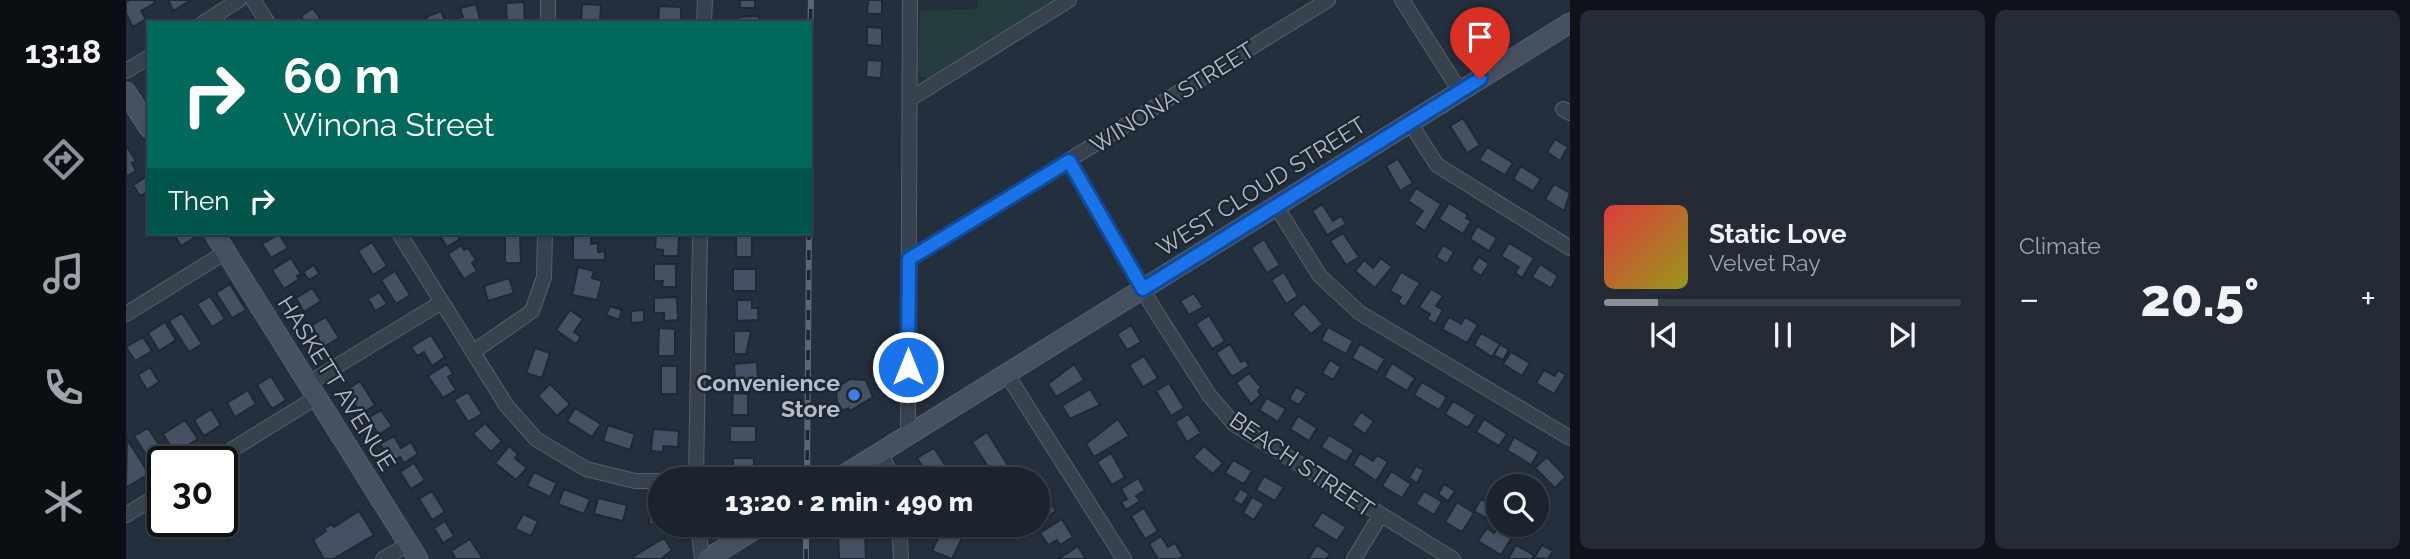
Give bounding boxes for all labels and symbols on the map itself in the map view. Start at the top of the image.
pin [1450,7,1510,79]
street label: WINONA STREET [1085,36,1259,158]
street label: WEST CLOUD STREET [1151,111,1371,261]
street label: HASKETT AVENUE [272,291,402,475]
position arrow [871,330,945,404]
place label: Convenience Store [697,369,840,422]
marker: Convenience Store [846,387,862,403]
street label: BEACH STREET [1225,406,1379,522]
speed limit sign: 30 [147,446,238,537]

